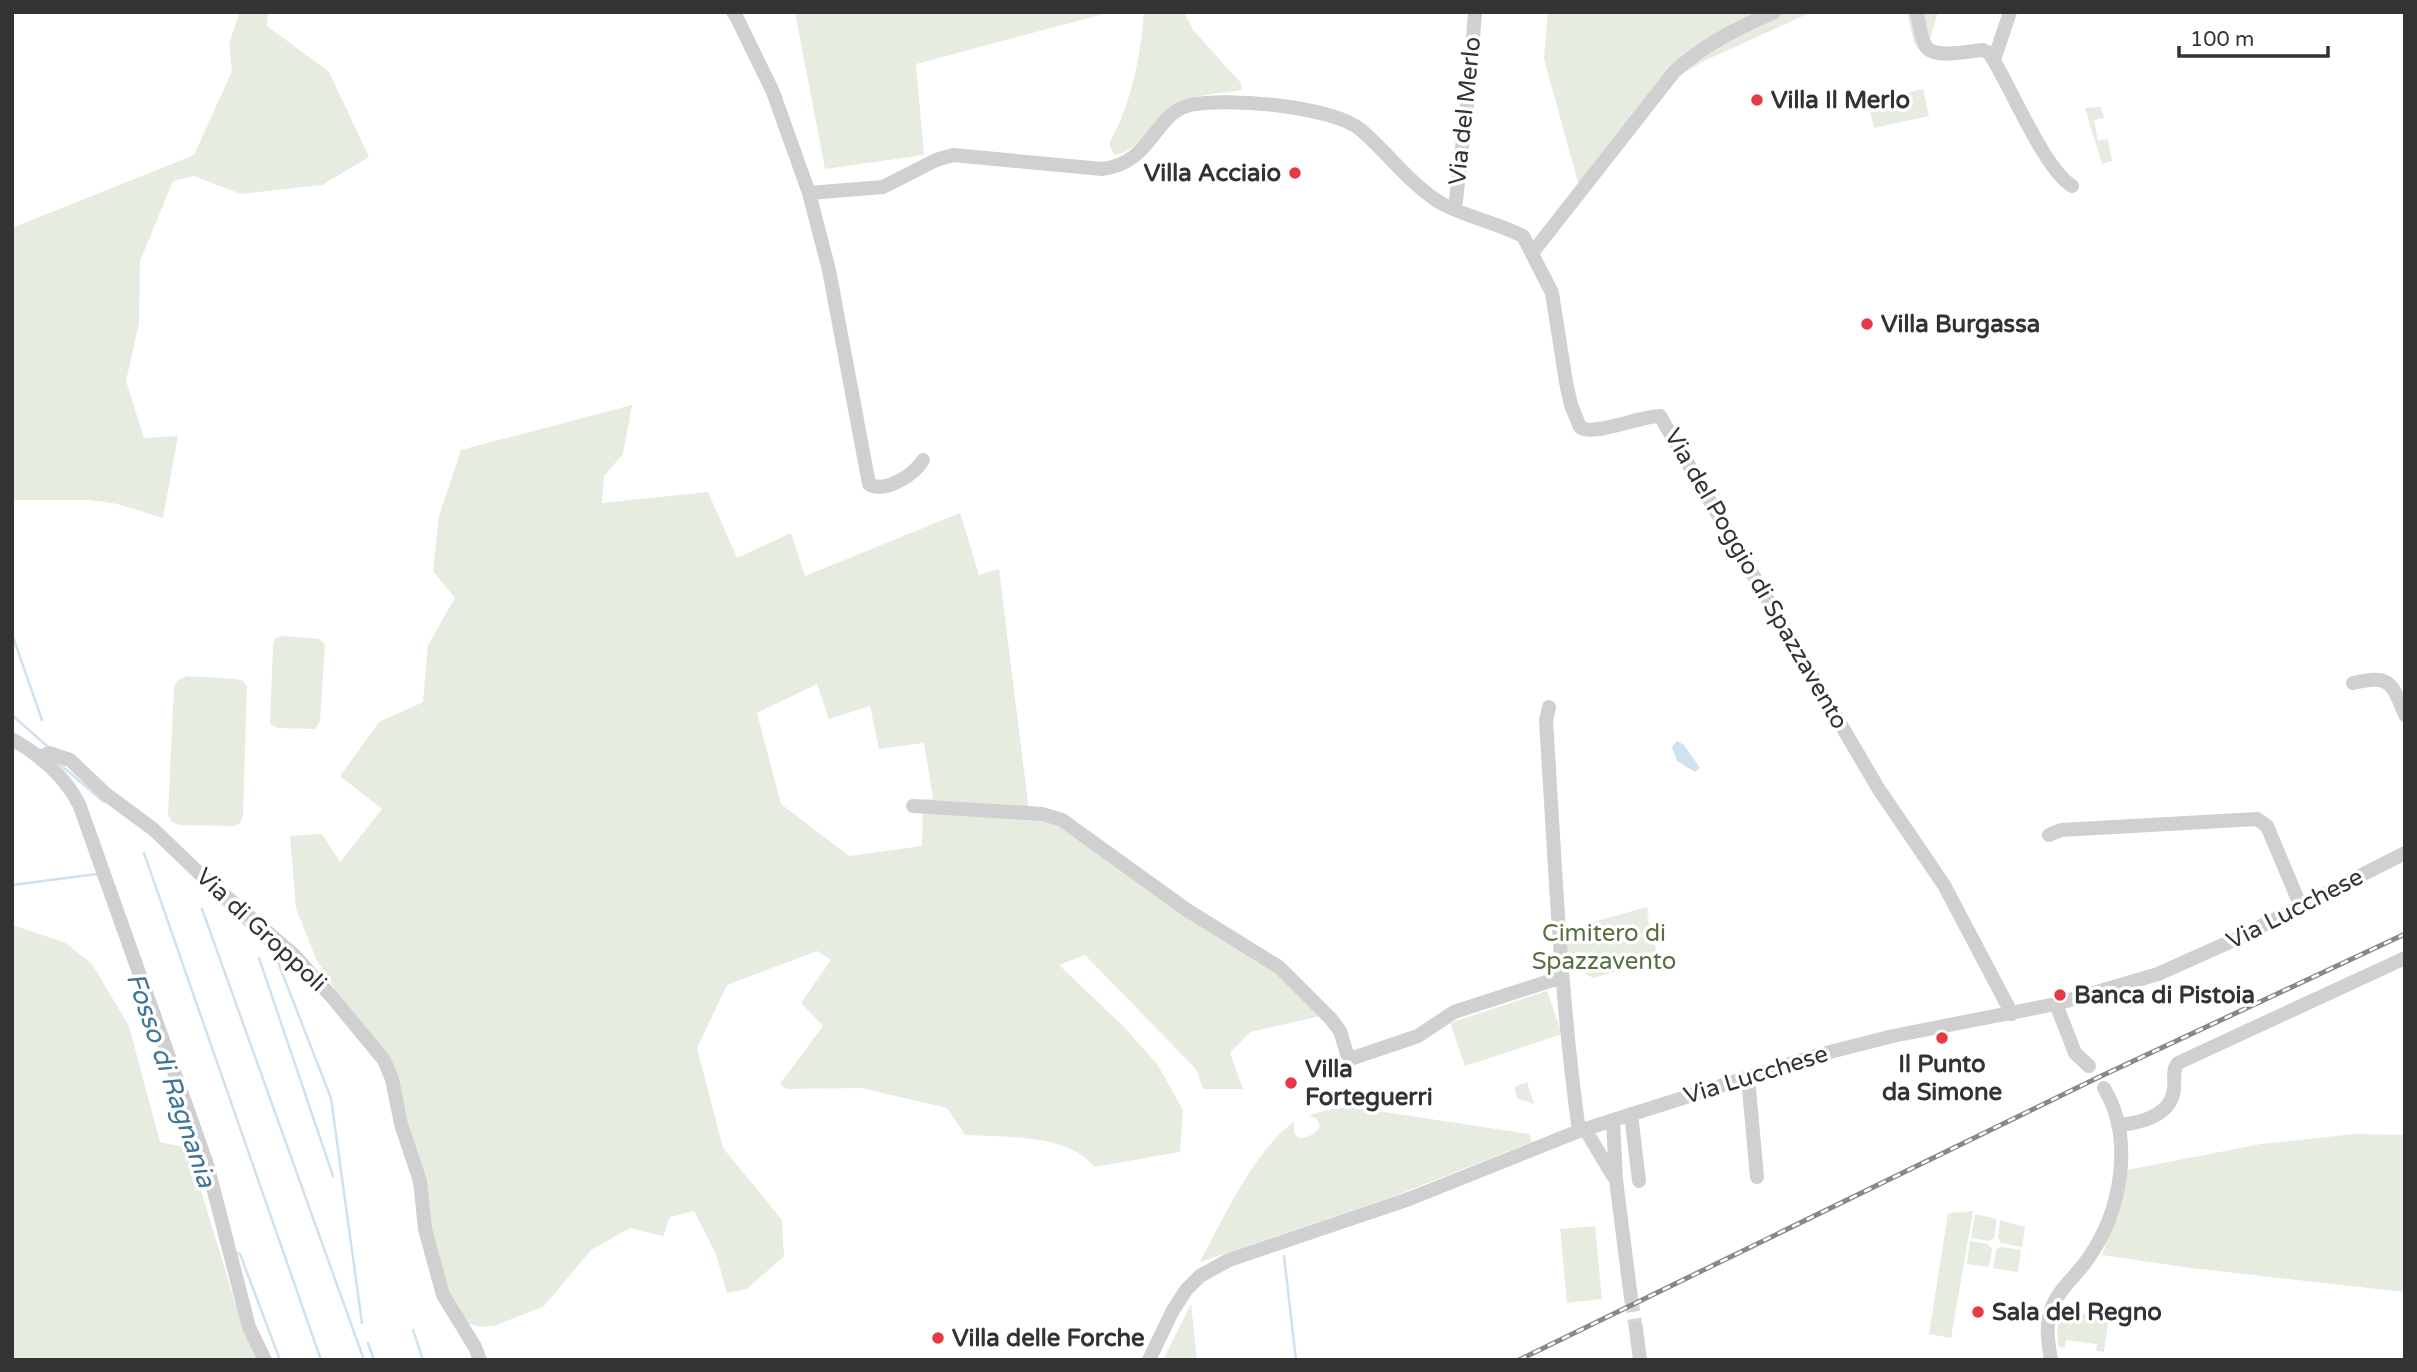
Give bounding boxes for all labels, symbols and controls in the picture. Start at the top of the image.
scale bar [2179,14,2328,58]
text: 100 m [2190,27,2254,52]
street label: Via del Merlo [1443,35,1487,187]
place label: Villa Il Merlo [1771,86,1910,115]
marker: Villa Il Merlo [1749,92,1765,108]
place label: Villa Acciaio [1144,159,1281,188]
marker: Villa Acciaio [1287,165,1303,181]
place label: Villa Burgassa [1881,310,2040,339]
marker: Villa Burgassa [1859,316,1875,332]
street label: Via del Poggio di Spazzavento [1658,424,1854,734]
street label: Via di Groppoli [190,862,332,998]
street label: Via Lucchese [2222,862,2368,956]
park label: Cimitero di Spazzavento [1532,919,1676,976]
water label: Fosso di Ragnania [120,969,223,1193]
place label: Banca di Pistoia [2074,981,2255,1010]
marker: Banca di Pistoia [2052,987,2068,1003]
marker: Il Punto da Simone [1934,1030,1950,1046]
street label: Via Lucchese [1680,1039,1832,1111]
place label: Il Punto da Simone [1882,1050,2003,1107]
place label: Villa Forteguerri [1305,1055,1433,1112]
marker: Villa Forteguerri [1283,1075,1299,1091]
place label: Sala del Regno [1992,1298,2162,1327]
marker: Sala del Regno [1970,1304,1986,1320]
place label: Villa delle Forche [952,1324,1145,1353]
marker: Villa delle Forche [930,1330,946,1346]

